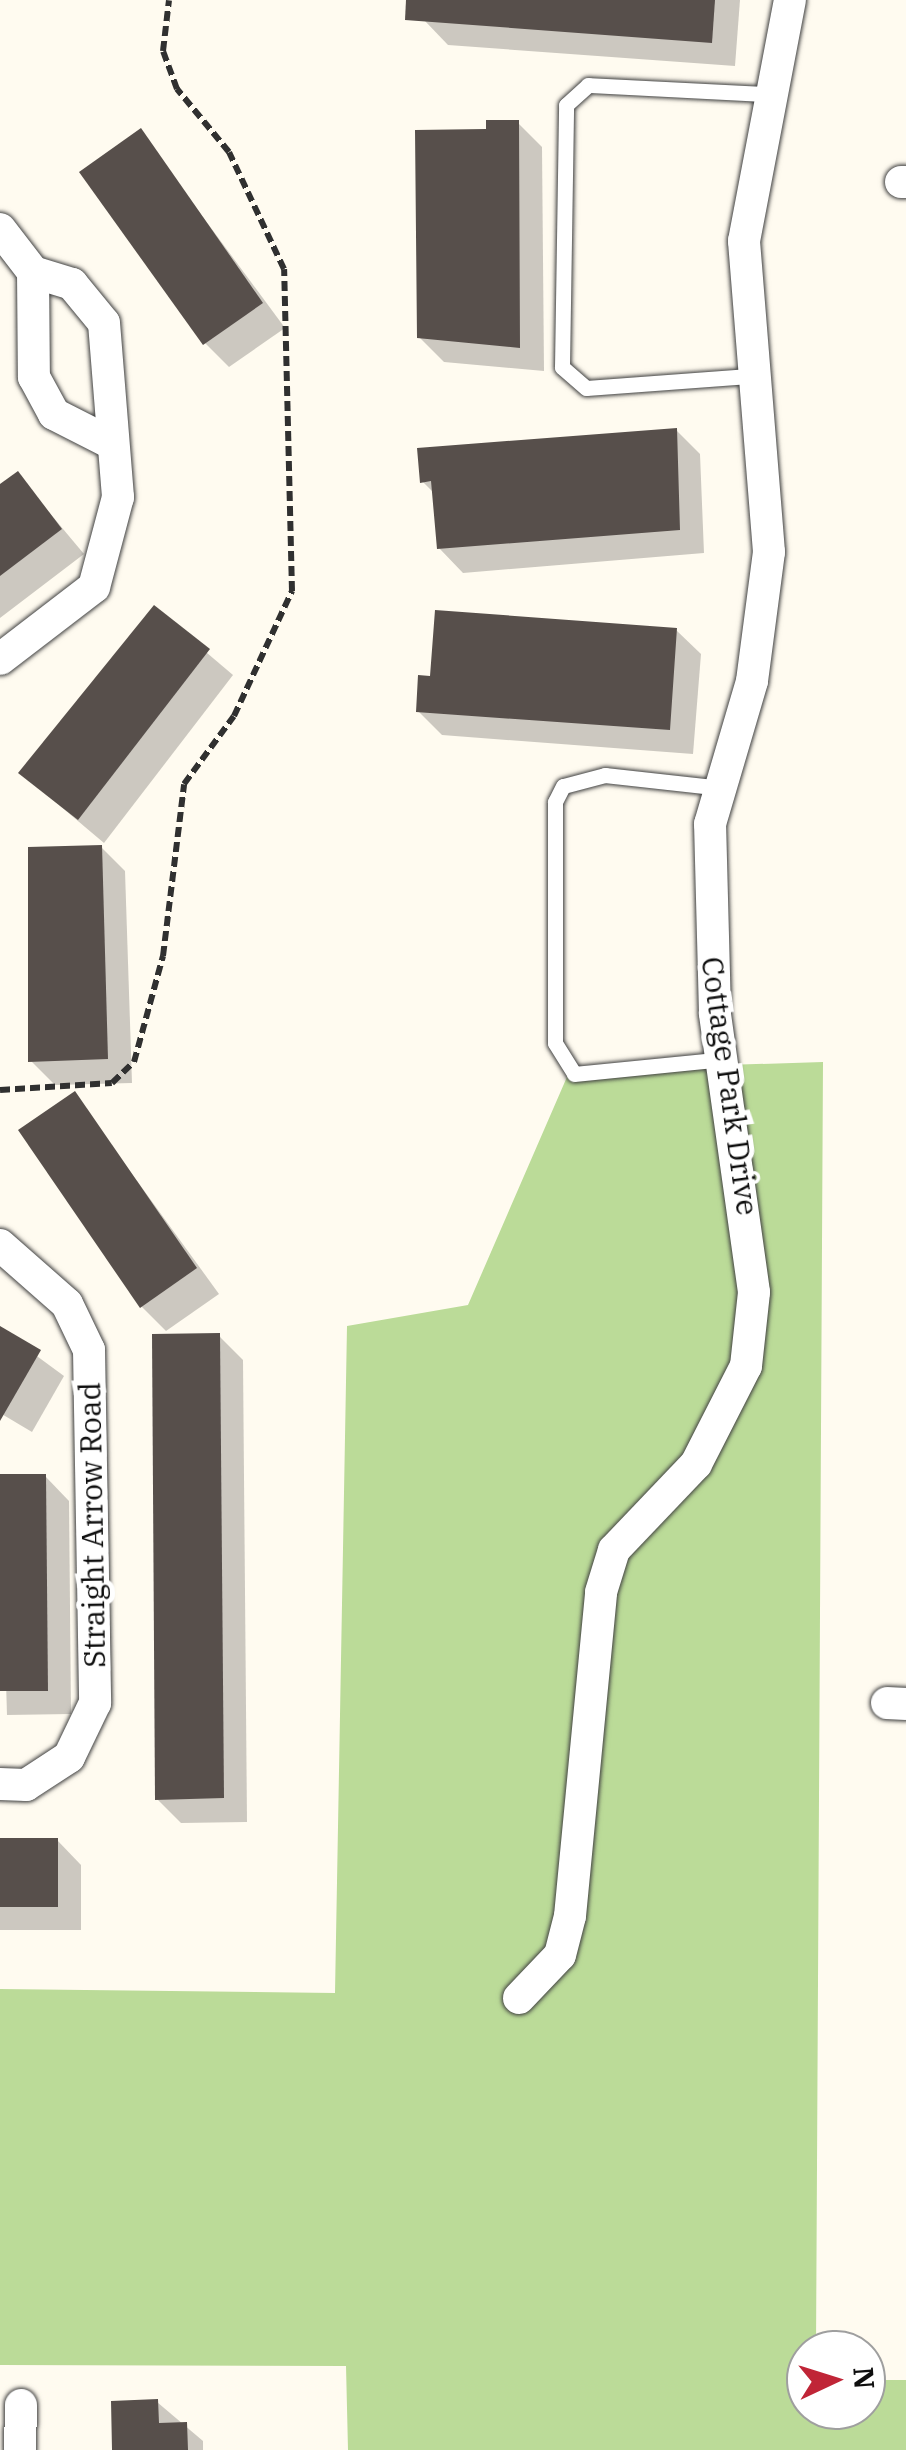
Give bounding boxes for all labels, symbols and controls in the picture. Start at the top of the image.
street label: Cottage Park Drive [694,954,766,1218]
street label: Straight Arrow Road [72,1382,112,1668]
north arrow [786,2330,886,2430]
text: N [845,2366,884,2390]

